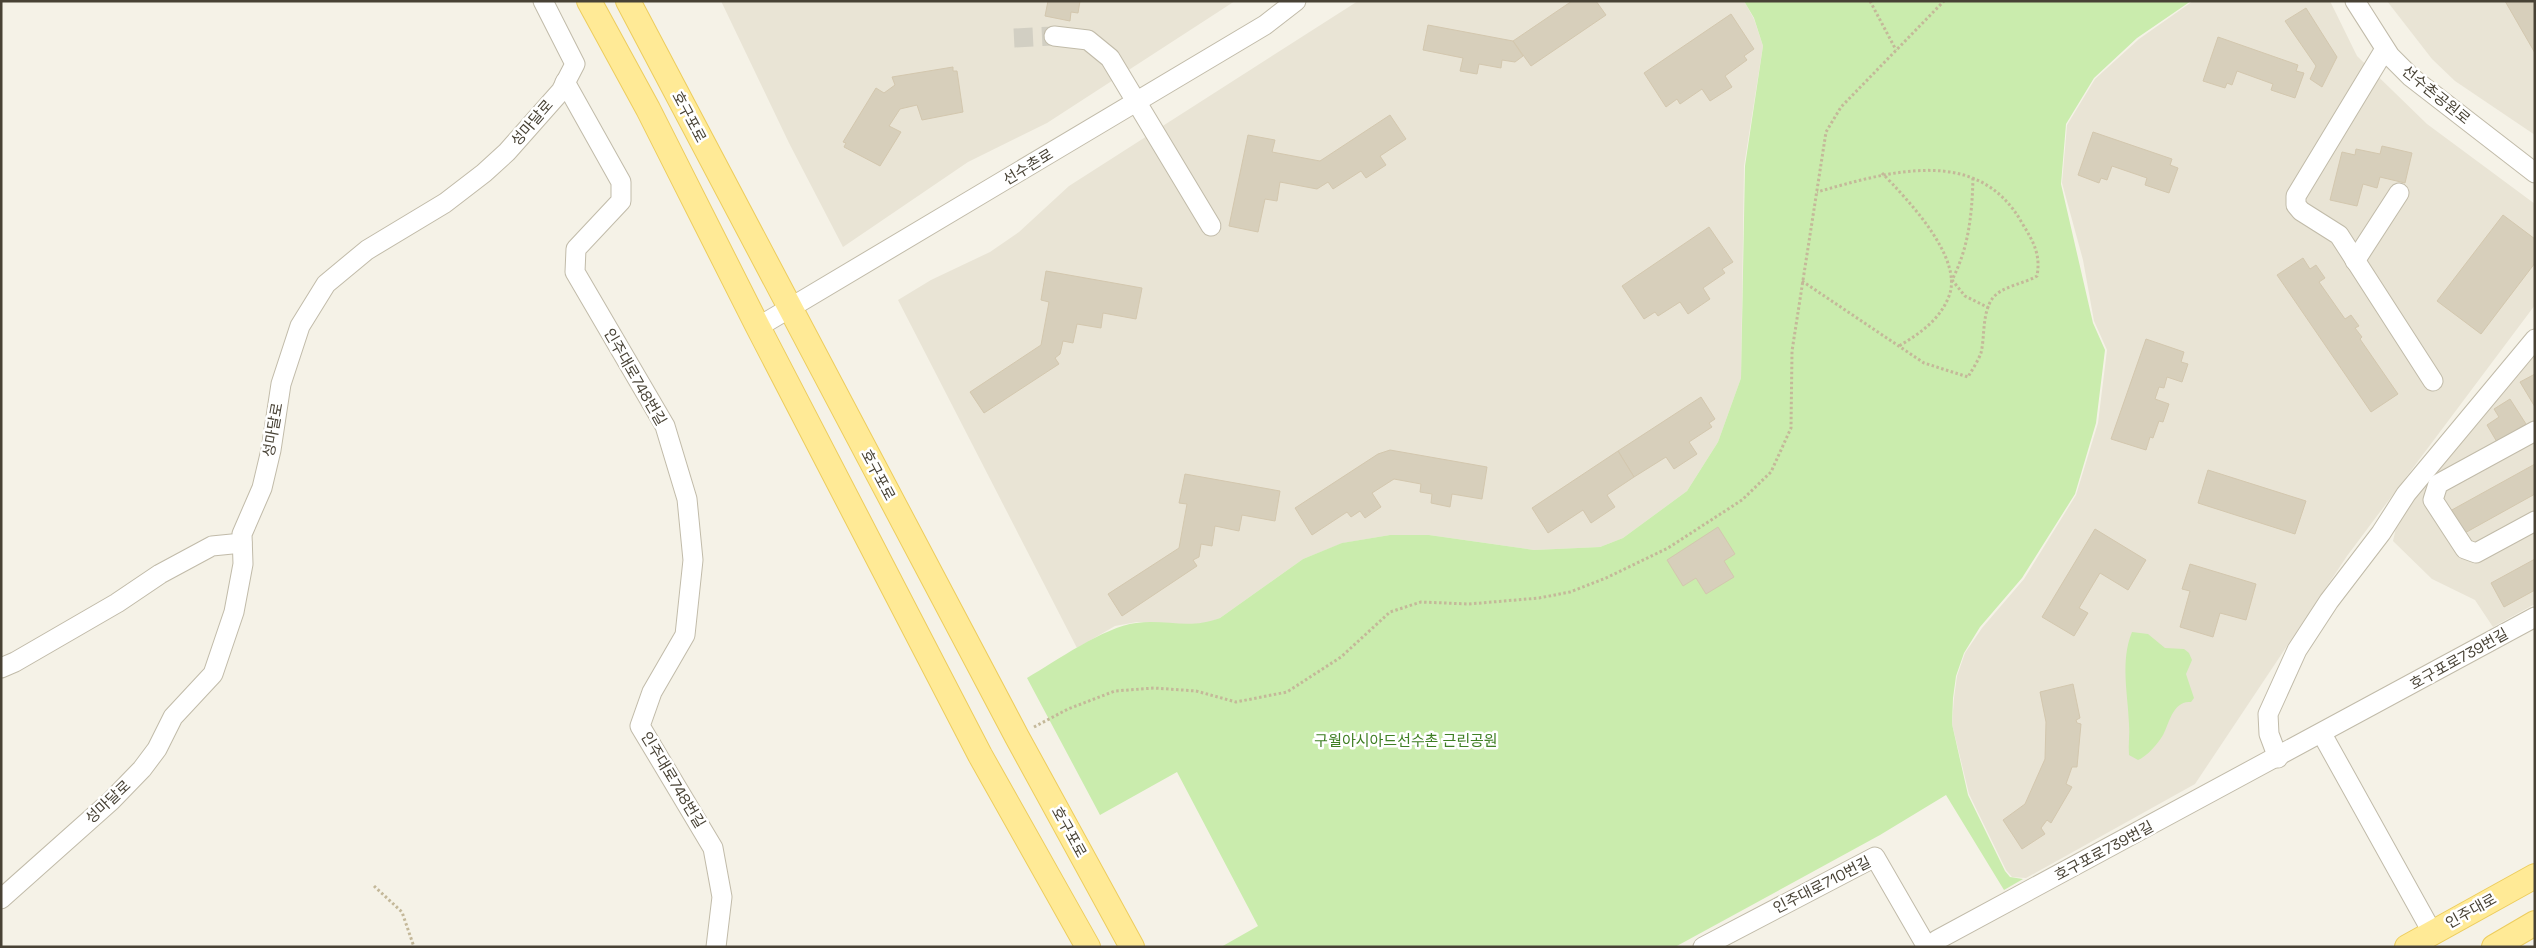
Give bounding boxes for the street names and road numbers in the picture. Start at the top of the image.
street label: 선수촌공원로 [2398,61,2474,128]
street label: 호구포로 [668,88,711,146]
street label: 성마달로 [506,96,557,150]
street label: 선수촌로 [999,144,1056,189]
street label: 인주대로748번길 [600,325,671,429]
street label: 성마달로 [258,401,287,459]
street label: 호구포로 [857,446,900,504]
street label: 호구포로739번길 [2406,624,2511,693]
street label: 인주대로748번길 [637,728,710,831]
street label: 성마달로 [81,776,134,827]
street label: 호구포로 [1048,803,1091,861]
street label: 호구포로739번길 [2051,816,2157,885]
street label: 인주대로710번길 [1770,852,1874,917]
street label: 인주대로 [2442,889,2500,932]

